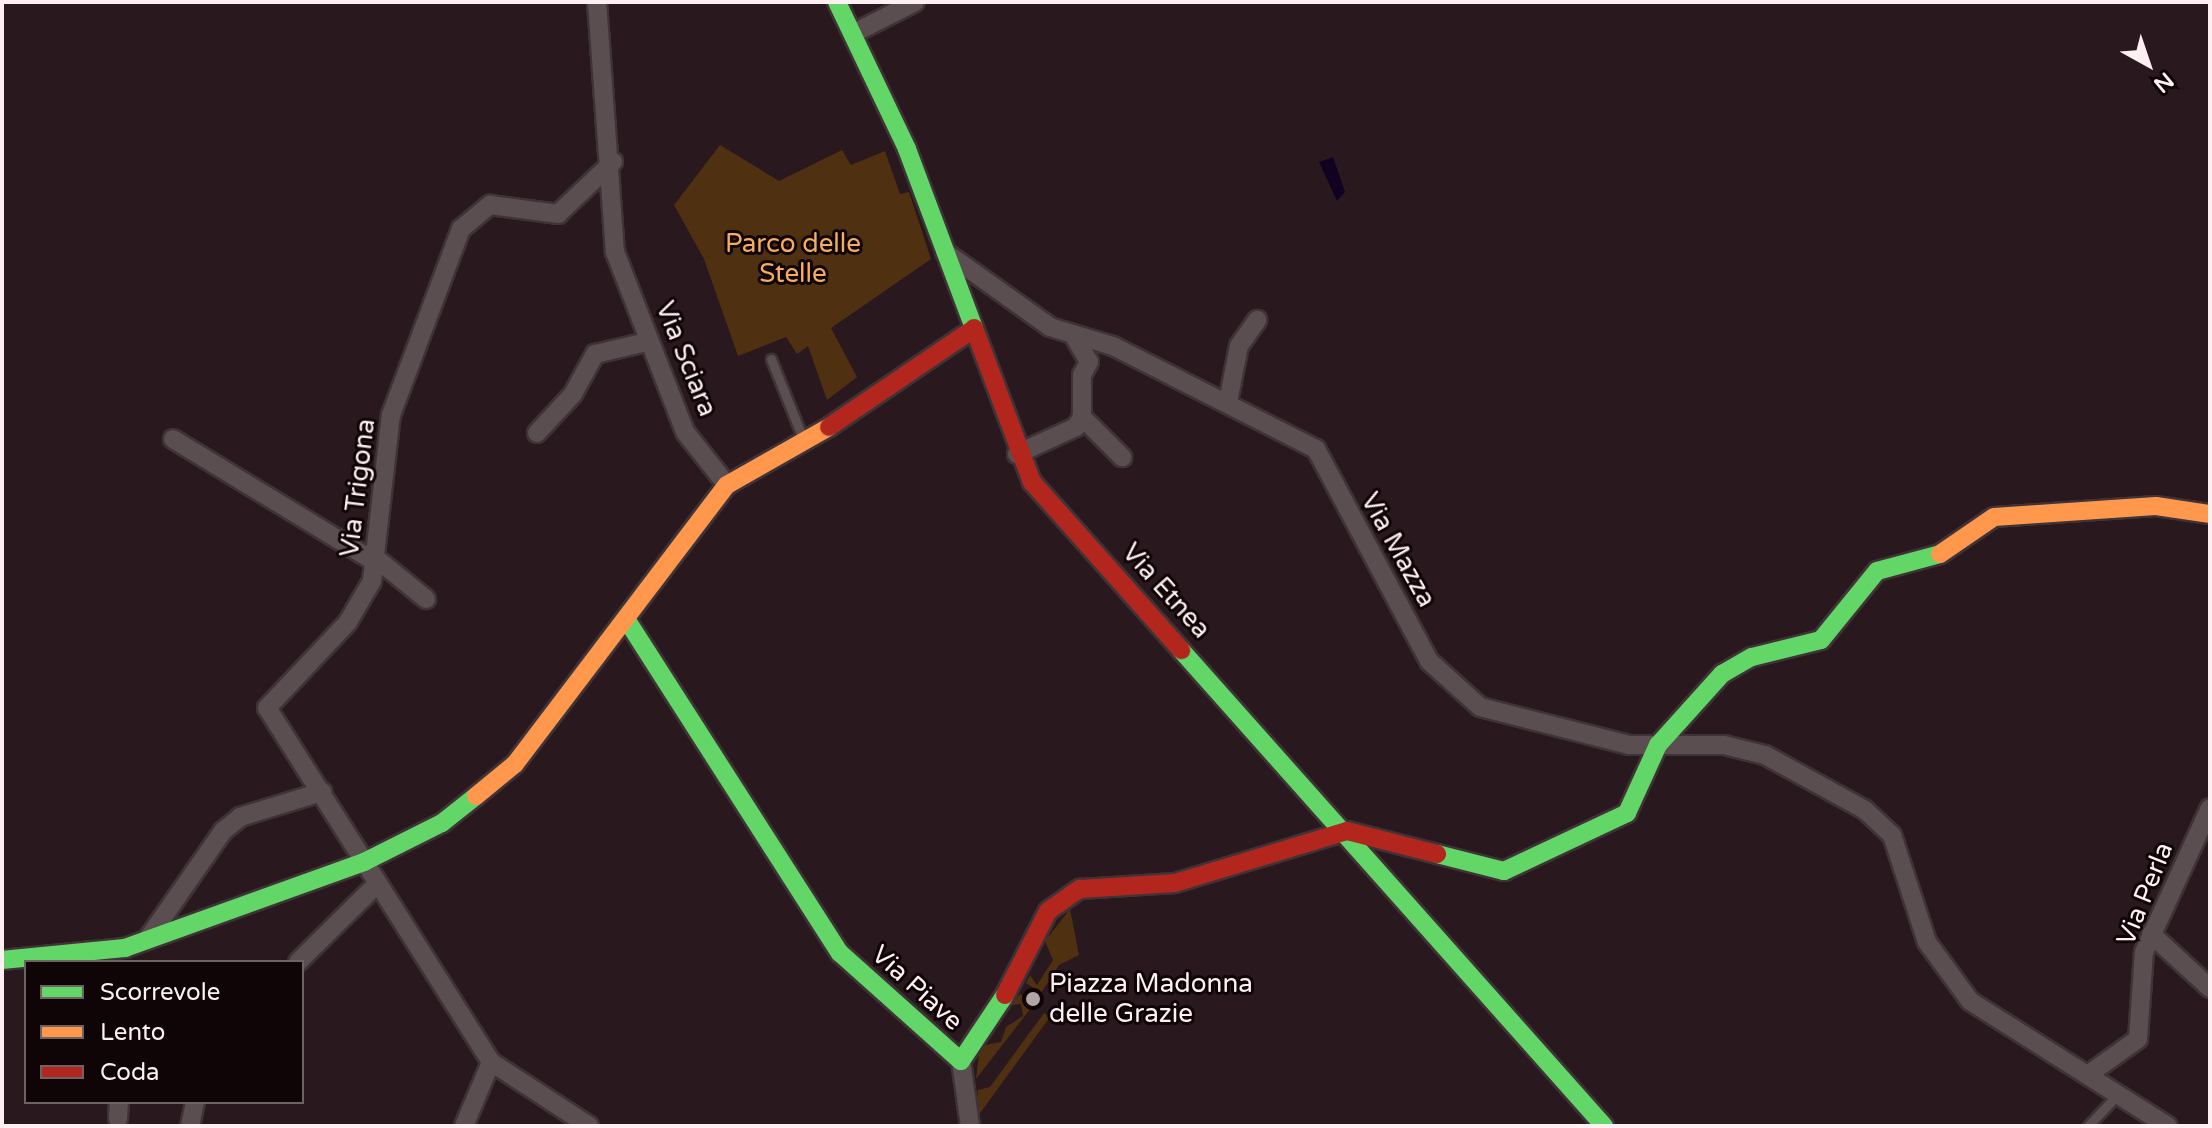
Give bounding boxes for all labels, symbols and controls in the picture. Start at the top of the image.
north arrow [2108,24,2188,104]
text: N [2148,67,2179,98]
park label: Parco delle Stelle [725,228,861,290]
street label: Via Sciara [649,297,723,421]
street label: Via Trigona [334,417,382,559]
street label: Via Mazza [1354,487,1442,613]
street label: Via Etnea [1115,537,1217,645]
street label: Via Perla [2110,838,2180,950]
street label: Via Piave [865,939,969,1037]
legend [24,960,304,1104]
place label: Piazza Madonna delle Grazie [1049,968,1253,1030]
text: Scorrevole [100,978,220,1007]
marker: Piazza Madonna delle Grazie [1024,990,1042,1008]
text: Lento [100,1018,165,1047]
text: Coda [100,1058,160,1087]

